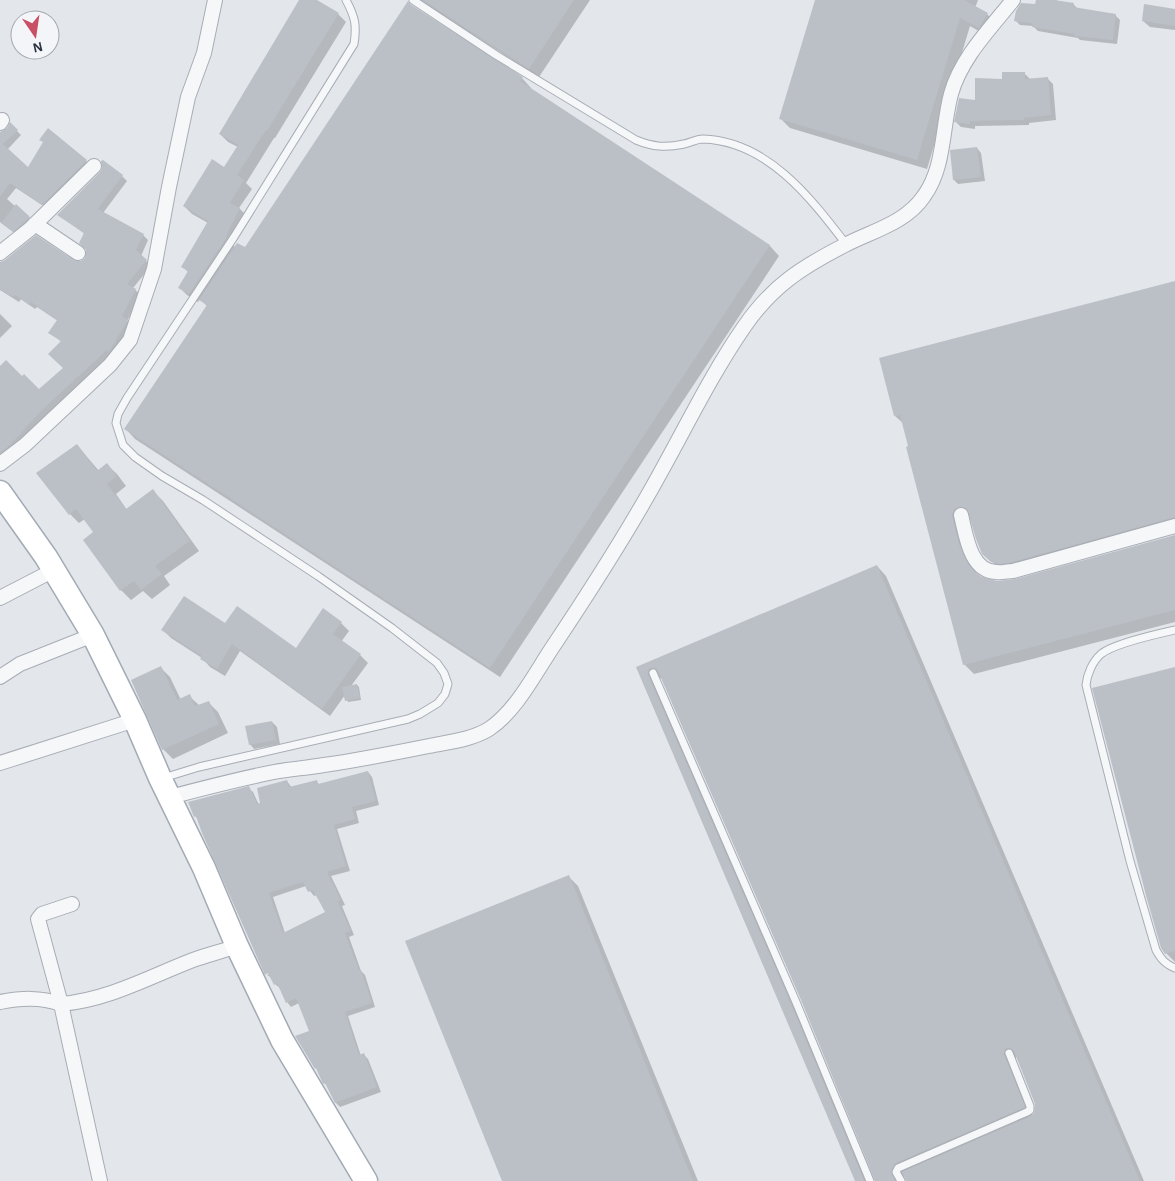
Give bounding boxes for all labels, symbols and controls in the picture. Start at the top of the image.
north arrow [10,10,60,60]
text: N [31,39,44,55]

